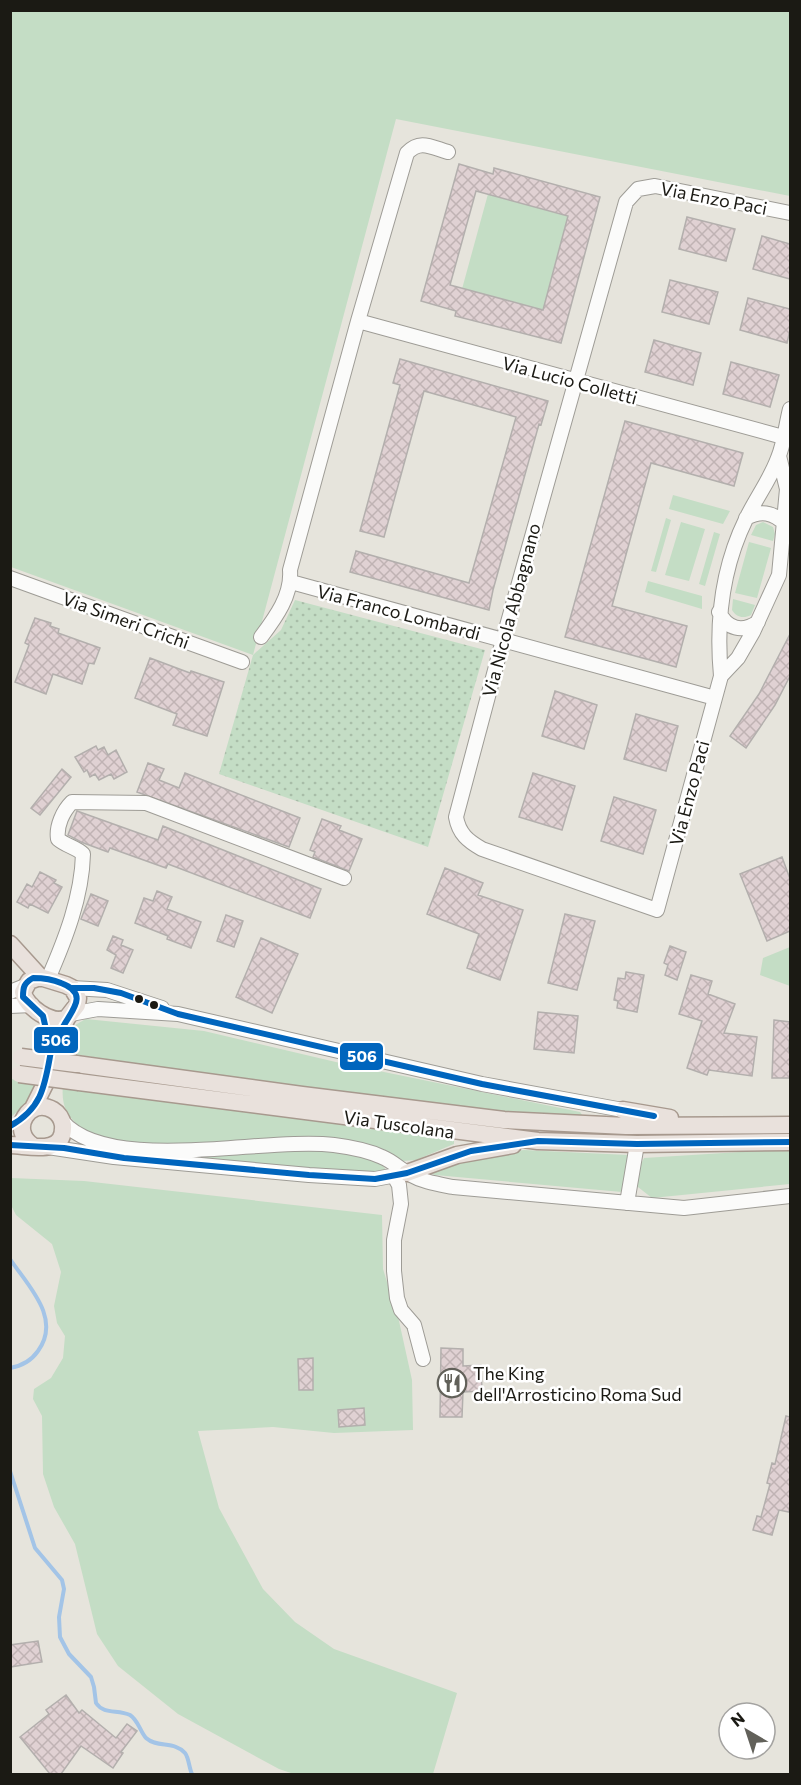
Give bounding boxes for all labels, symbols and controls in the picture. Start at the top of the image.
street label: Via Enzo Paci [659,177,769,219]
street label: Via Lucio Colletti [500,351,640,409]
street label: Via Nicola Abbagnano [477,521,545,699]
street label: Via Franco Lombardi [315,580,483,644]
street label: Via Simeri Crichi [60,587,192,653]
street label: Via Enzo Paci [664,738,714,848]
unlabelled marker [133,993,145,1005]
unlabelled marker [148,999,160,1011]
line badge: 506 [33,1026,79,1054]
text: 506 [41,1030,71,1049]
line badge: 506 [339,1042,384,1071]
text: 506 [347,1046,377,1065]
street label: Via Tuscolana [342,1105,456,1143]
place label: The King dell'Arrosticino Roma Sud [473,1362,682,1405]
restaurant icon: The King dell'Arrosticino Roma Sud [436,1367,468,1399]
north arrow [717,1701,777,1761]
text: N [727,1708,748,1730]

